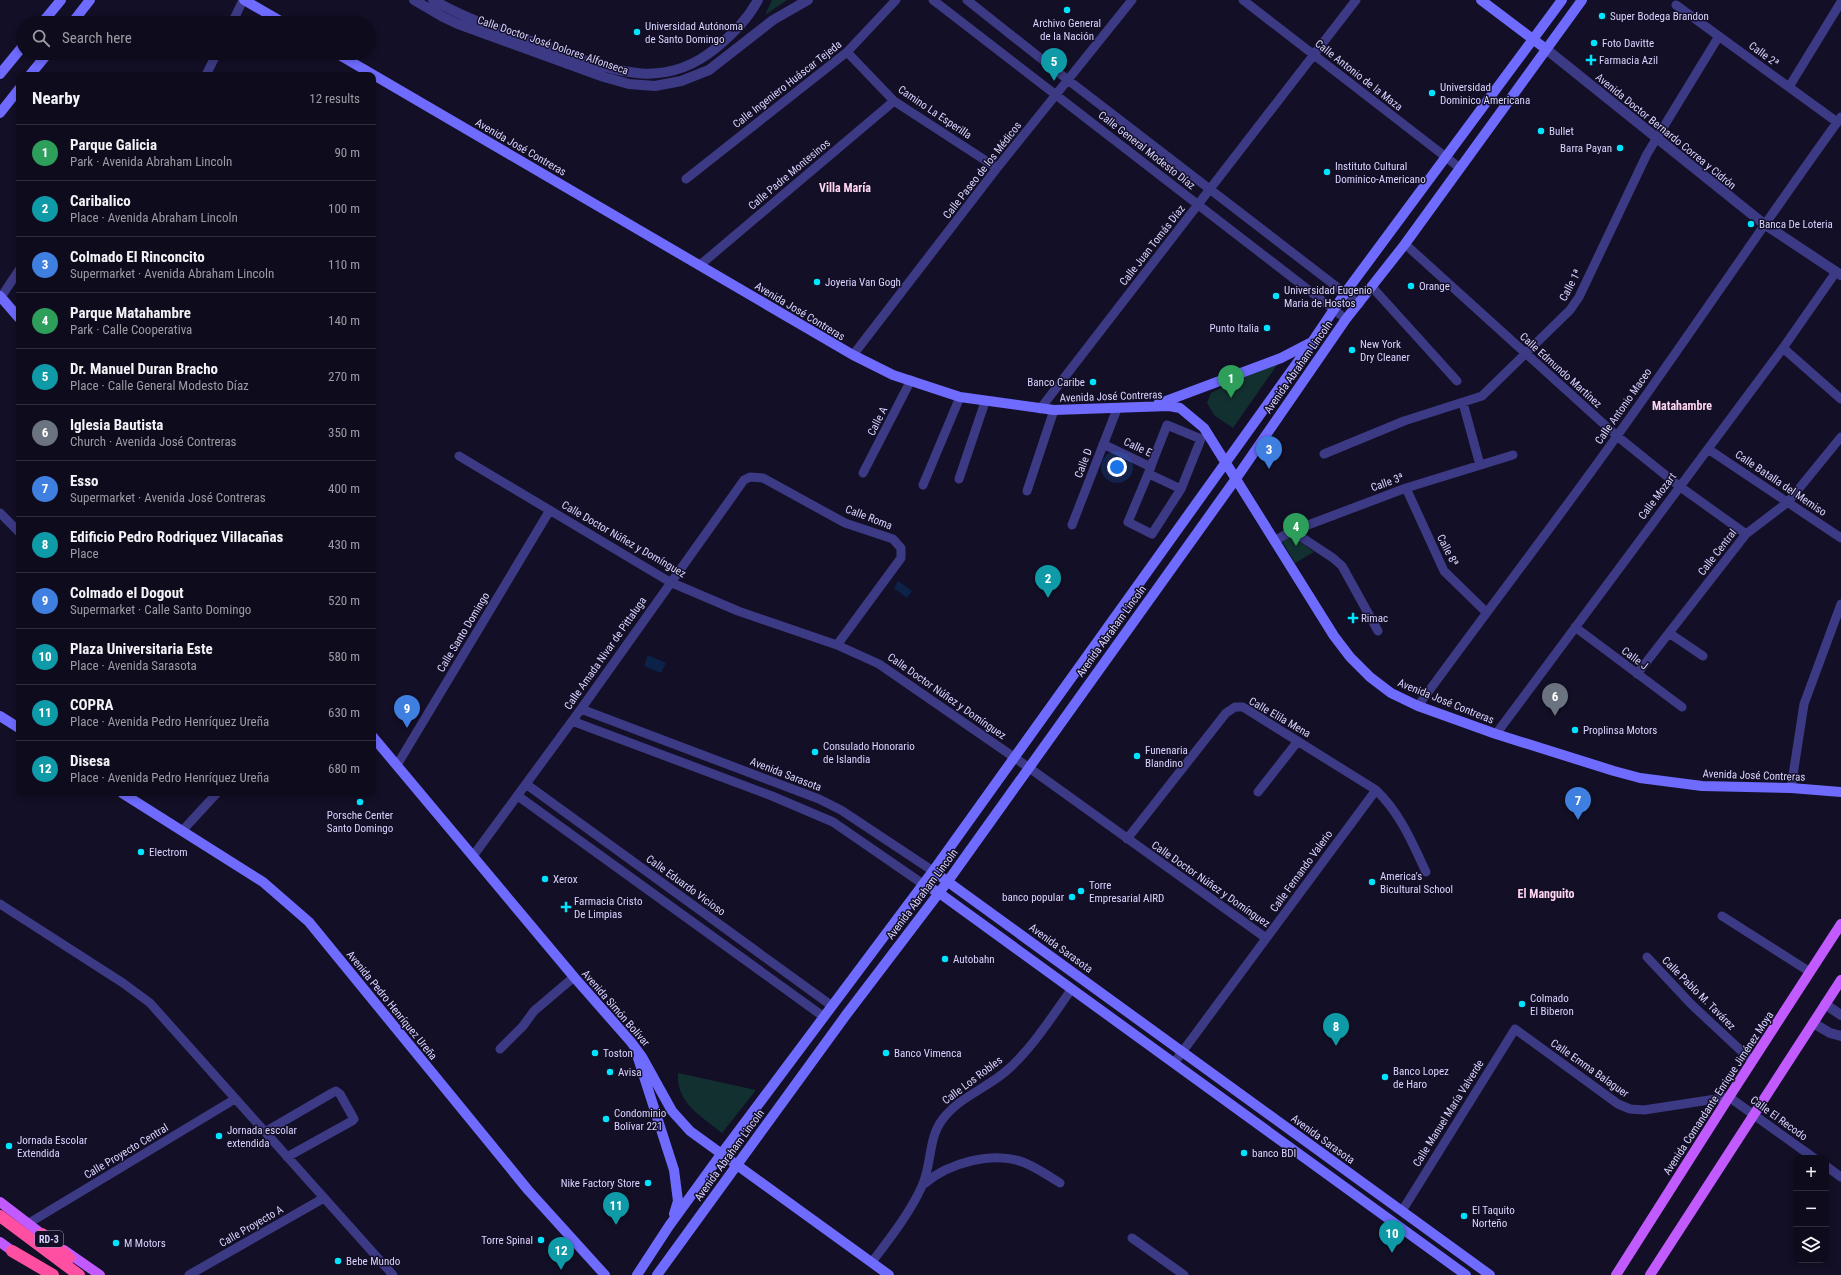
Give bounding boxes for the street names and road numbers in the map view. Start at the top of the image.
street label: Calle Doctor José Dolores Alfonseca [476,13,630,77]
street label: Calle Antonio de la Maza [1312,37,1405,114]
street label: Calle Ingeniero Huáscar Tejeda [730,38,844,131]
street label: Calle 2ª [1746,39,1781,70]
street label: Avenida Doctor Bernardo Correa y Cidrón [1593,71,1739,192]
street label: Camino La Esperilla [895,83,974,142]
street label: Calle General Modesto Díaz [1096,109,1198,192]
street label: Avenida José Contreras [473,116,568,179]
street label: Calle Paseo de los Médicos [940,119,1024,221]
street label: Calle Padre Montesinos [746,136,833,212]
street label: Calle Juan Tomás Díaz [1117,202,1188,288]
street label: Calle 1ª [1557,267,1584,303]
street label: Avenida José Contreras [752,279,847,343]
street label: Avenida Abraham Lincoln [1262,318,1335,416]
street label: Calle Edmundo Martínez [1517,330,1604,411]
street label: Calle Antonio Maceo [1592,365,1655,447]
street label: Avenida José Contreras [1059,388,1163,405]
street label: Calle A [865,404,890,438]
street label: Calle E [1122,435,1154,460]
street label: Calle D [1072,447,1095,480]
street label: Calle Batalla del Memiso [1733,448,1829,519]
street label: Calle Mozart [1636,470,1679,522]
street label: Calle 3ª [1369,471,1405,494]
street label: Calle Doctor Núñez y Domínguez [559,498,688,581]
street label: Calle Roma [844,503,894,532]
street label: Calle Central [1695,527,1739,578]
street label: Calle 8ª [1434,532,1461,568]
street label: Avenida Abraham Lincoln [1074,583,1149,680]
street label: Calle Santo Domingo [435,590,493,674]
street label: Calle Amada Nivar de Pittaluga [561,594,649,712]
street label: Calle J [1619,644,1650,672]
street label: Calle Doctor Núñez y Domínguez [885,651,1009,742]
street label: Avenida José Contreras [1396,676,1496,727]
street label: Calle Elila Mena [1247,695,1313,740]
street label: Avenida Sarasota [748,755,823,794]
street label: Avenida José Contreras [1702,767,1806,784]
street label: Calle Fernando Valerio [1267,828,1336,915]
street label: Calle Doctor Núñez y Domínguez [1149,839,1273,930]
street label: Avenida Abraham Lincoln [884,846,961,942]
street label: Calle Eduardo Vicioso [644,852,728,919]
street label: Avenida Sarasota [1026,921,1095,976]
street label: Avenida Pedro Henríquez Ureña [344,948,440,1063]
street label: Calle Pablo M. Tavárez [1659,954,1738,1033]
street label: Avenida Simón Bolívar [579,968,653,1050]
street label: Avenida Comandante Enrique Jiménez Moya [1661,1009,1776,1178]
street label: Calle Emma Balaguer [1548,1037,1632,1101]
street label: Calle Los Robles [940,1054,1005,1107]
street label: Calle Manuel María Valverde [1410,1058,1487,1169]
street label: Calle El Recodo [1748,1093,1810,1144]
street label: Avenida Abraham Lincoln [692,1107,767,1204]
street label: Avenida Sarasota [1288,1112,1357,1167]
street label: Calle Proyecto Central [82,1121,171,1182]
street label: Calle Proyecto A [217,1203,286,1250]
road number: RD-3 [35,1231,63,1247]

